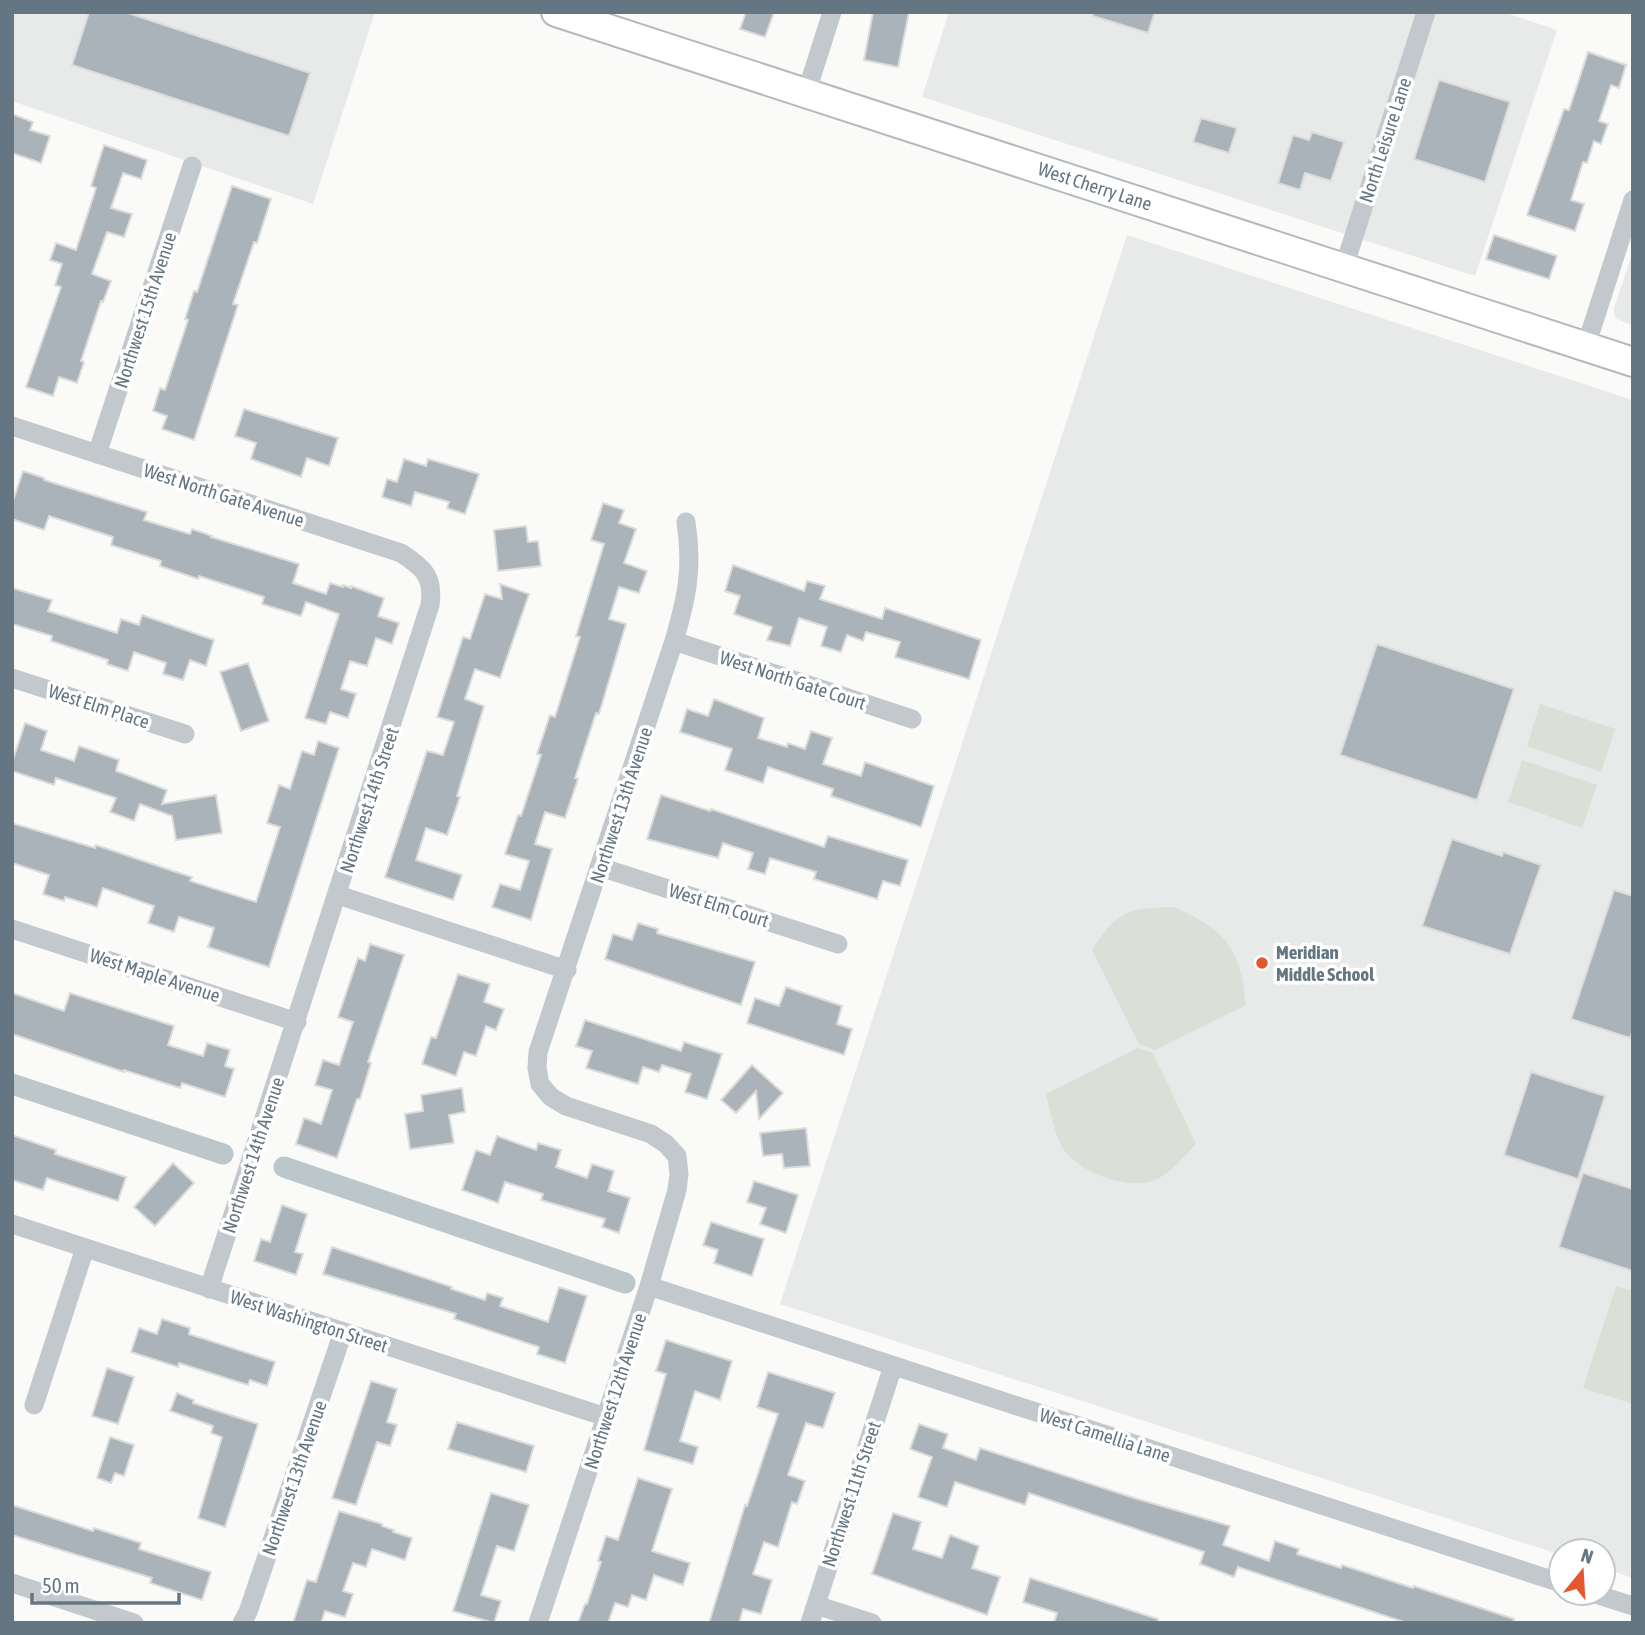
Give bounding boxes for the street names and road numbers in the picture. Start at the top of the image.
street label: North Leisure Lane [1354,75,1416,205]
street label: West Cherry Lane [1035,157,1155,215]
street label: Northwest 15th Avenue [109,229,181,391]
street label: West North Gate Avenue [141,459,307,531]
street label: West North Gate Court [717,646,869,714]
street label: West Elm Place [46,679,152,733]
street label: Northwest 14th Street [335,724,403,876]
street label: Northwest 13th Avenue [585,724,657,886]
street label: West Elm Court [666,879,772,931]
street label: West Maple Avenue [87,944,223,1006]
street label: Northwest 14th Avenue [217,1074,289,1236]
street label: West Washington Street [228,1285,390,1357]
street label: Northwest 12th Avenue [579,1310,651,1472]
street label: Northwest 13th Avenue [257,1398,331,1558]
street label: West Camellia Lane [1037,1403,1173,1467]
street label: Northwest 11th Street [817,1418,885,1570]

